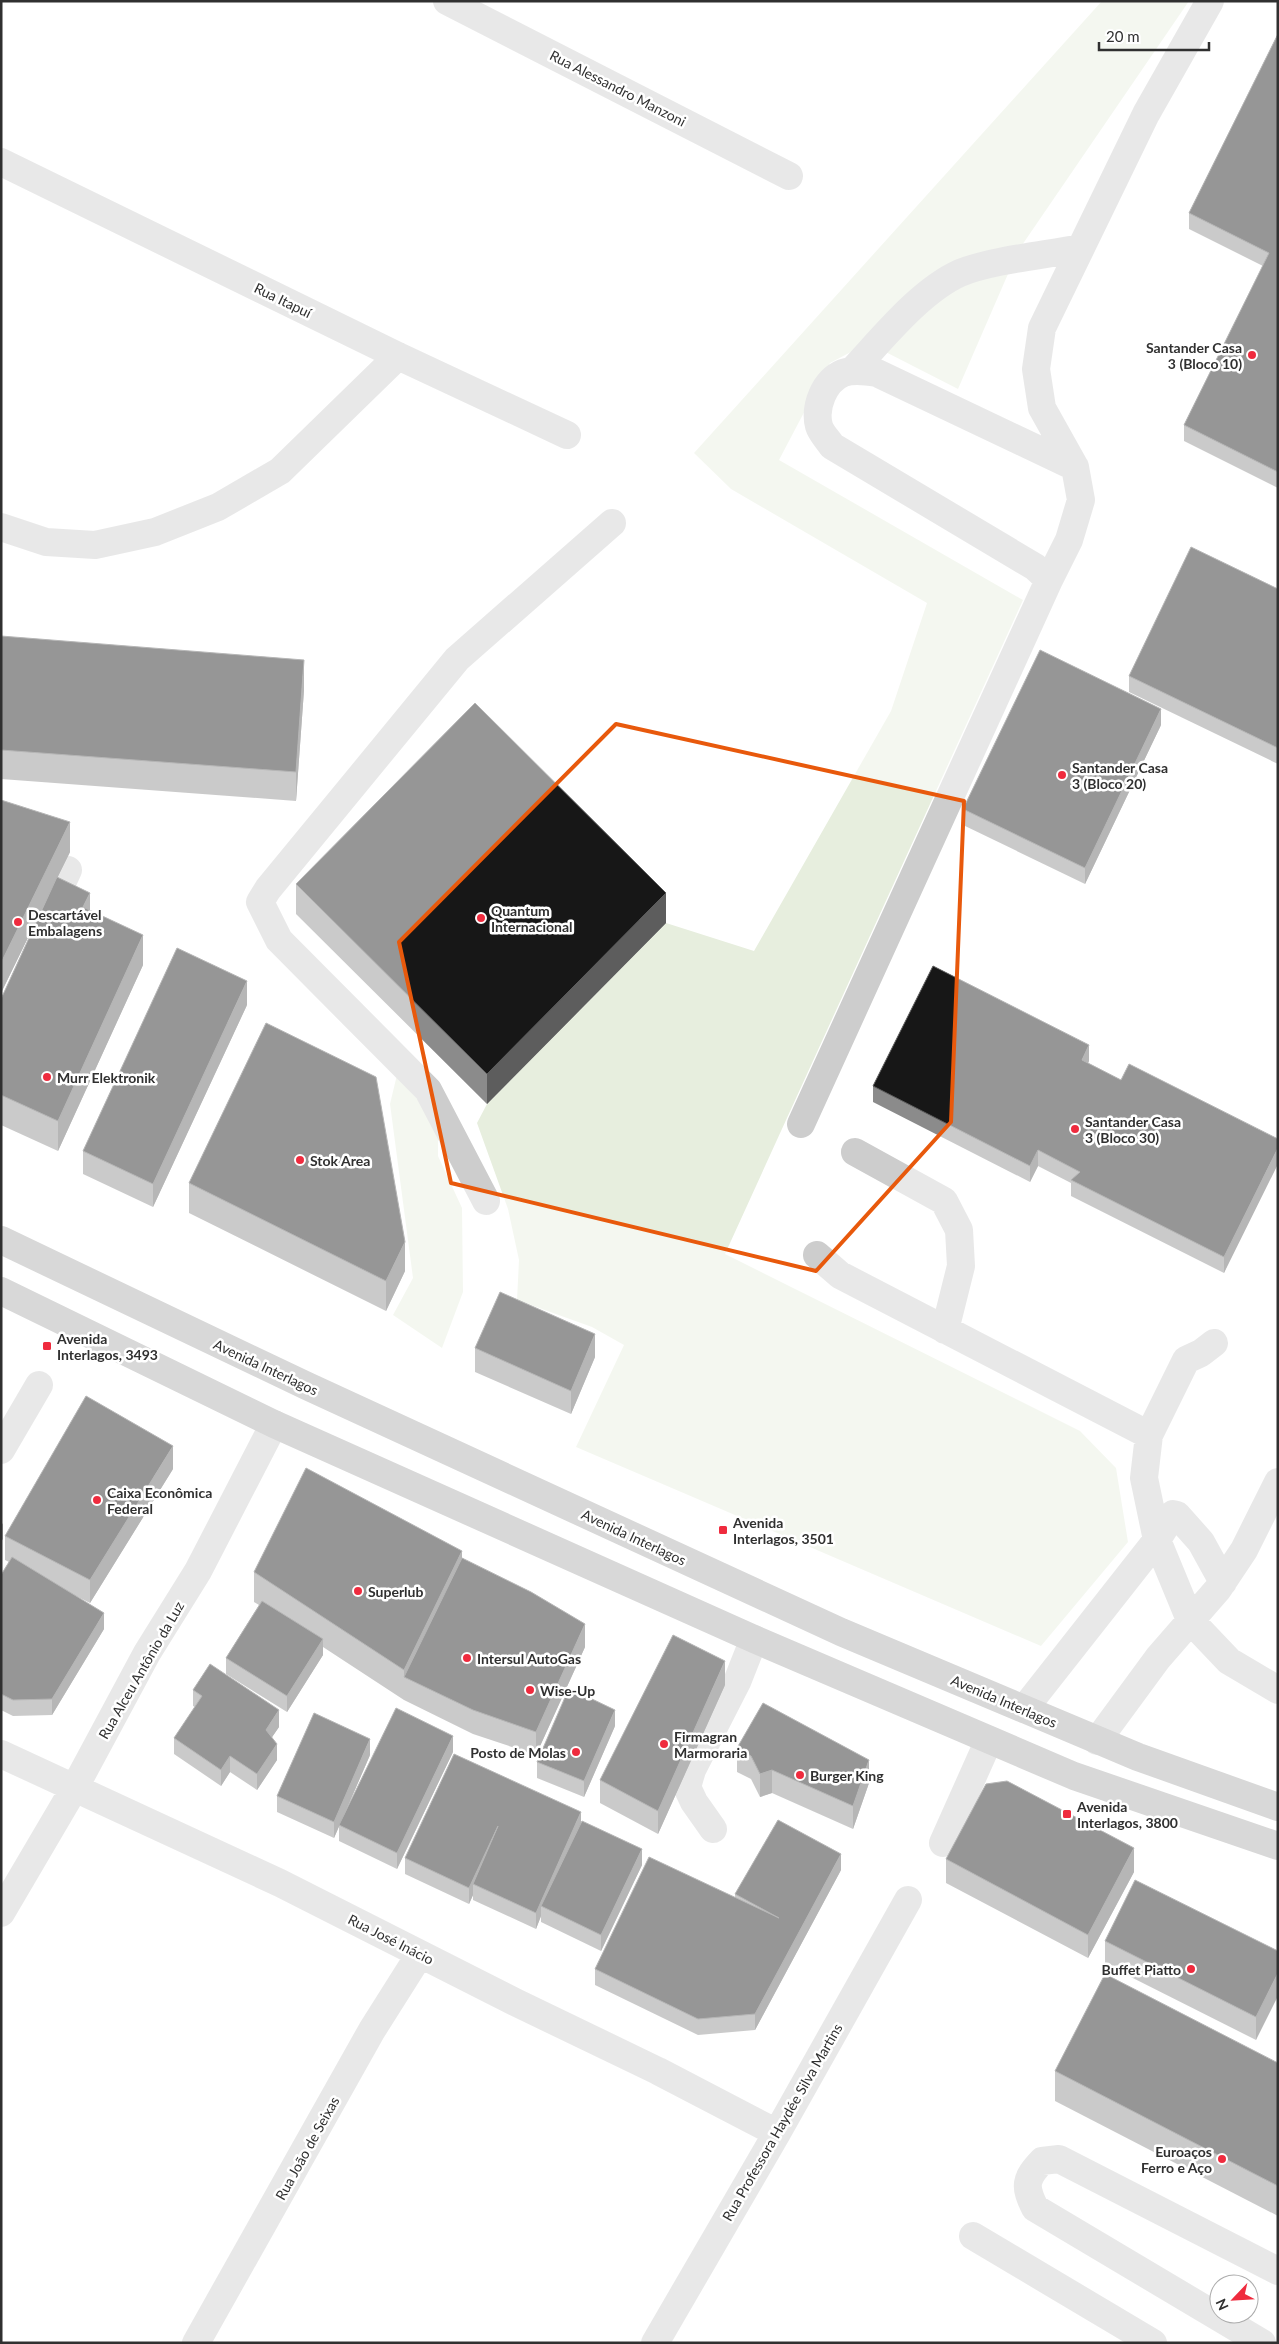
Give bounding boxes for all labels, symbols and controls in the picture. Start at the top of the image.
scale bar [1099,20,1209,52]
text: 20 m [1106,27,1140,45]
street label: Rua Alessandro Manzoni [547,46,689,130]
street label: Rua Itapuí [252,279,315,321]
place label: Santander Casa 3 (Bloco 10) [1146,339,1242,372]
marker: Santander Casa 3 (Bloco 10) [1246,349,1258,361]
place label: Santander Casa 3 (Bloco 20) [1072,759,1168,792]
marker: Santander Casa 3 (Bloco 20) [1056,769,1068,781]
place label: Quantum Internacional [491,902,573,935]
place label: Descartável Embalagens [28,906,102,939]
marker: Quantum Internacional [475,912,487,924]
marker: Descartável Embalagens [12,916,24,928]
place label: Murr Elektronik [57,1069,156,1086]
marker: Murr Elektronik [41,1071,53,1083]
place label: Santander Casa 3 (Bloco 30) [1085,1113,1181,1146]
marker: Santander Casa 3 (Bloco 30) [1069,1123,1081,1135]
place label: Stok Area [310,1152,370,1169]
marker: Stok Area [294,1154,306,1166]
place label: Avenida Interlagos, 3493 [56,1330,158,1363]
street label: Avenida Interlagos [211,1335,321,1399]
marker: Avenida Interlagos, 3493 [41,1340,53,1352]
place label: Caixa Econômica Federal [107,1484,212,1517]
marker: Caixa Econômica Federal [91,1494,103,1506]
street label: Avenida Interlagos [579,1505,689,1569]
place label: Avenida Interlagos, 3501 [732,1514,834,1547]
marker: Avenida Interlagos, 3501 [717,1524,729,1536]
place label: Superlub [368,1583,423,1600]
marker: Superlub [352,1585,364,1597]
street label: Rua Alceu Antônio da Luz [95,1598,187,1742]
place label: Intersul AutoGas [477,1650,581,1667]
marker: Intersul AutoGas [461,1652,473,1664]
street label: Avenida Interlagos [949,1671,1059,1731]
place label: Wise-Up [540,1682,595,1699]
marker: Wise-Up [524,1684,536,1696]
place label: Firmagran Marmoraria [674,1728,747,1761]
marker: Firmagran Marmoraria [658,1738,670,1750]
place label: Posto de Molas [470,1744,566,1761]
marker: Posto de Molas [570,1746,582,1758]
place label: Burger King [810,1767,884,1784]
marker: Burger King [794,1769,806,1781]
place label: Avenida Interlagos, 3800 [1076,1798,1178,1831]
marker: Avenida Interlagos, 3800 [1061,1808,1073,1820]
street label: Rua José Inácio [345,1910,437,1968]
place label: Buffet Piatto [1102,1961,1181,1978]
marker: Buffet Piatto [1185,1963,1197,1975]
street label: Rua Professora Haydée Silva Martins [718,2020,846,2224]
street label: Rua João de Seixas [272,2093,342,2203]
place label: Euroaços Ferro e Aço [1141,2143,1212,2176]
marker: Euroaços Ferro e Aço [1216,2153,1228,2165]
north arrow [1209,2274,1259,2324]
text: N [1212,2296,1232,2313]

